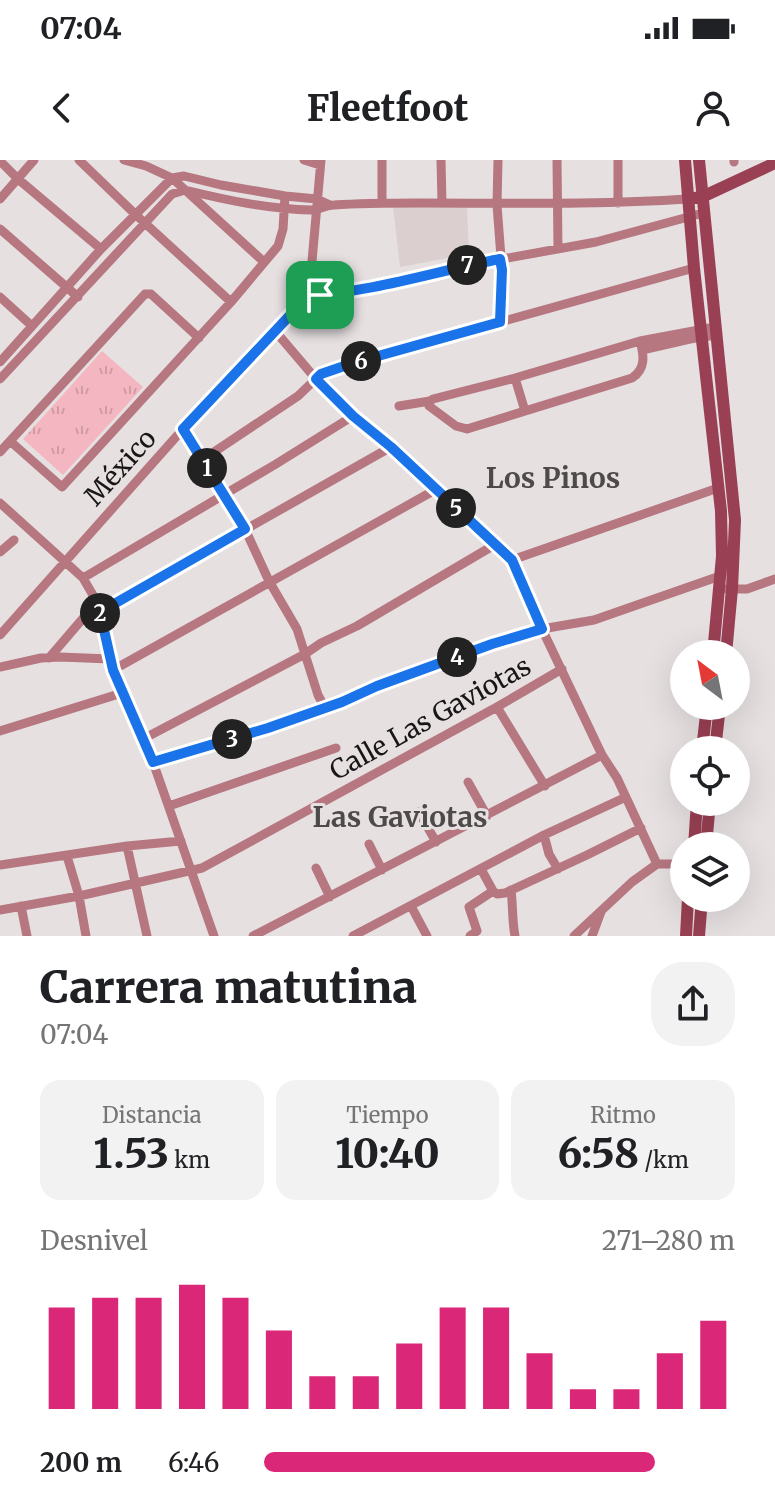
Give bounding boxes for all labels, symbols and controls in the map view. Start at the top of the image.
text: 07:04 [40,9,122,47]
icon: back [40,86,84,130]
text: Fleetfoot [307,86,468,131]
icon: person [691,86,735,130]
pin: 7 [447,245,487,285]
text: 7 [460,251,474,279]
pin [286,261,354,329]
icon: arrive [298,273,342,317]
pin: 6 [341,341,381,381]
text: 6 [354,347,368,375]
street label: México [77,422,163,512]
pin: 1 [187,448,227,488]
text: 1 [202,454,212,482]
district label: Los Pinos [486,460,620,496]
pin: 5 [436,488,476,528]
text: 5 [450,494,462,522]
pin: 2 [80,593,120,633]
text: 2 [94,599,106,627]
pin: 4 [437,637,477,677]
north arrow [670,640,750,720]
map controls [670,640,750,912]
text: 4 [450,643,464,671]
street label: Calle Las Gaviotas [324,649,536,787]
pin: 3 [212,719,252,759]
text: 3 [226,725,238,753]
button: locate [670,736,750,816]
district label: Las Gaviotas [312,799,488,835]
button: layers [670,832,750,912]
text: Carrera matutina [40,960,417,1015]
button: share [651,962,735,1046]
text: 07:04 [40,1018,108,1051]
text: Distancia [102,1101,202,1129]
text: Tiempo [346,1101,429,1129]
text: Ritmo [590,1101,656,1129]
text: 1.53 [94,1129,169,1179]
text: 10:40 [335,1129,440,1179]
text: 6:58 [558,1129,639,1179]
text: km [169,1146,210,1174]
text: /km [639,1146,689,1174]
text: Desnivel [40,1224,148,1257]
text: 271–280 m [602,1224,735,1257]
text: 200 m [40,1446,122,1479]
text: 6:46 [168,1446,219,1479]

